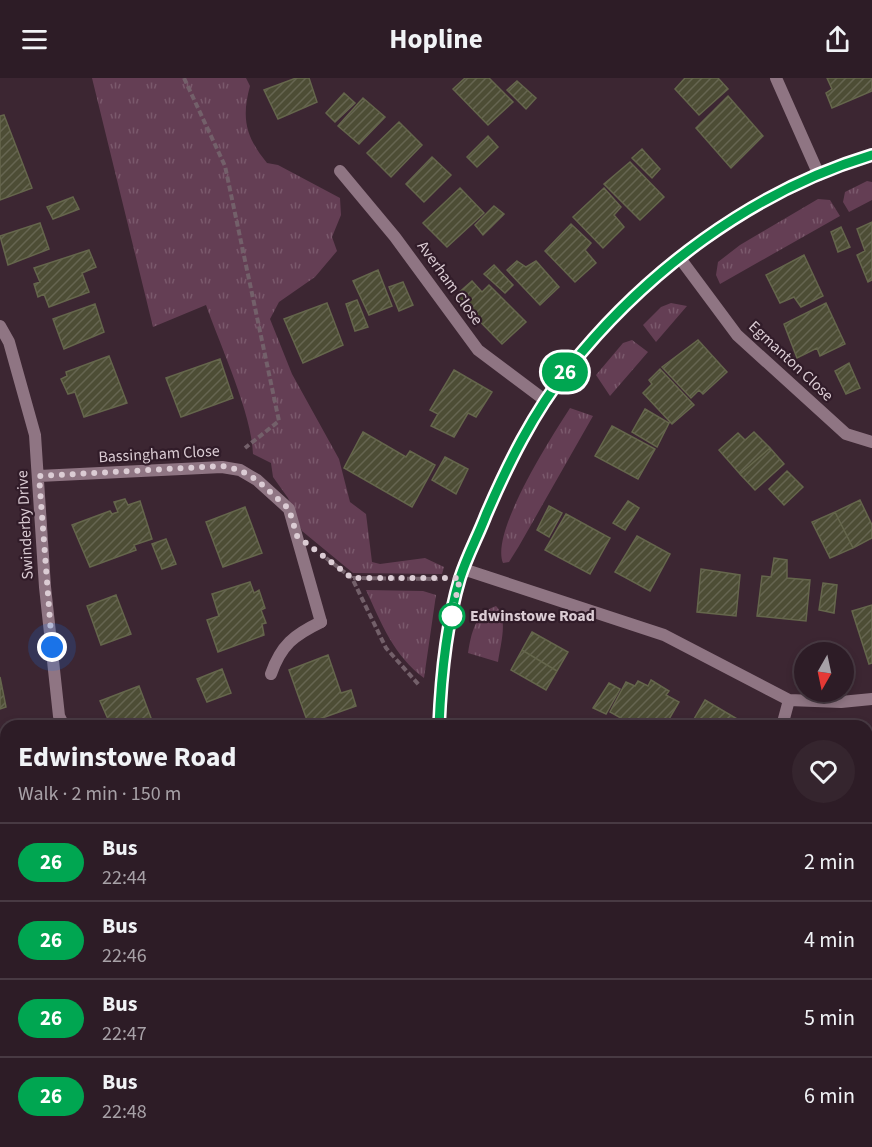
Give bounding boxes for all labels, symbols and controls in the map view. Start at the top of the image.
text: Hopline [389,20,483,59]
icon: menu [18,23,51,56]
icon: share [821,23,854,56]
street label: Averham Close [412,236,488,330]
street label: Egmanton Close [744,316,838,406]
line badge: 26 [538,352,592,392]
text: 26 [554,357,576,387]
street label: Bassingham Close [98,440,220,468]
street label: Swinderby Drive [11,470,39,580]
marker: Edwinstowe Road [439,603,465,629]
place label: Edwinstowe Road [470,605,595,627]
your location [37,632,67,662]
north arrow [794,642,854,702]
map controls [794,642,854,702]
text: Edwinstowe Road [18,737,236,777]
button: heart [792,740,855,803]
text: Walk · 2 min · 150 m [18,780,181,808]
text: Bus [102,832,138,864]
text: 2 min [804,846,855,878]
text: 26 [40,847,62,877]
text: 22:44 [102,864,147,892]
text: Bus [102,910,138,942]
text: 4 min [804,924,855,956]
text: 26 [40,925,62,955]
text: 22:46 [102,942,147,970]
text: Bus [102,988,138,1020]
text: 5 min [804,1002,855,1034]
text: 26 [40,1003,62,1033]
text: 22:47 [102,1020,147,1048]
text: Bus [102,1066,138,1098]
text: 6 min [804,1080,855,1112]
text: 26 [40,1081,62,1111]
text: 22:48 [102,1098,147,1126]

